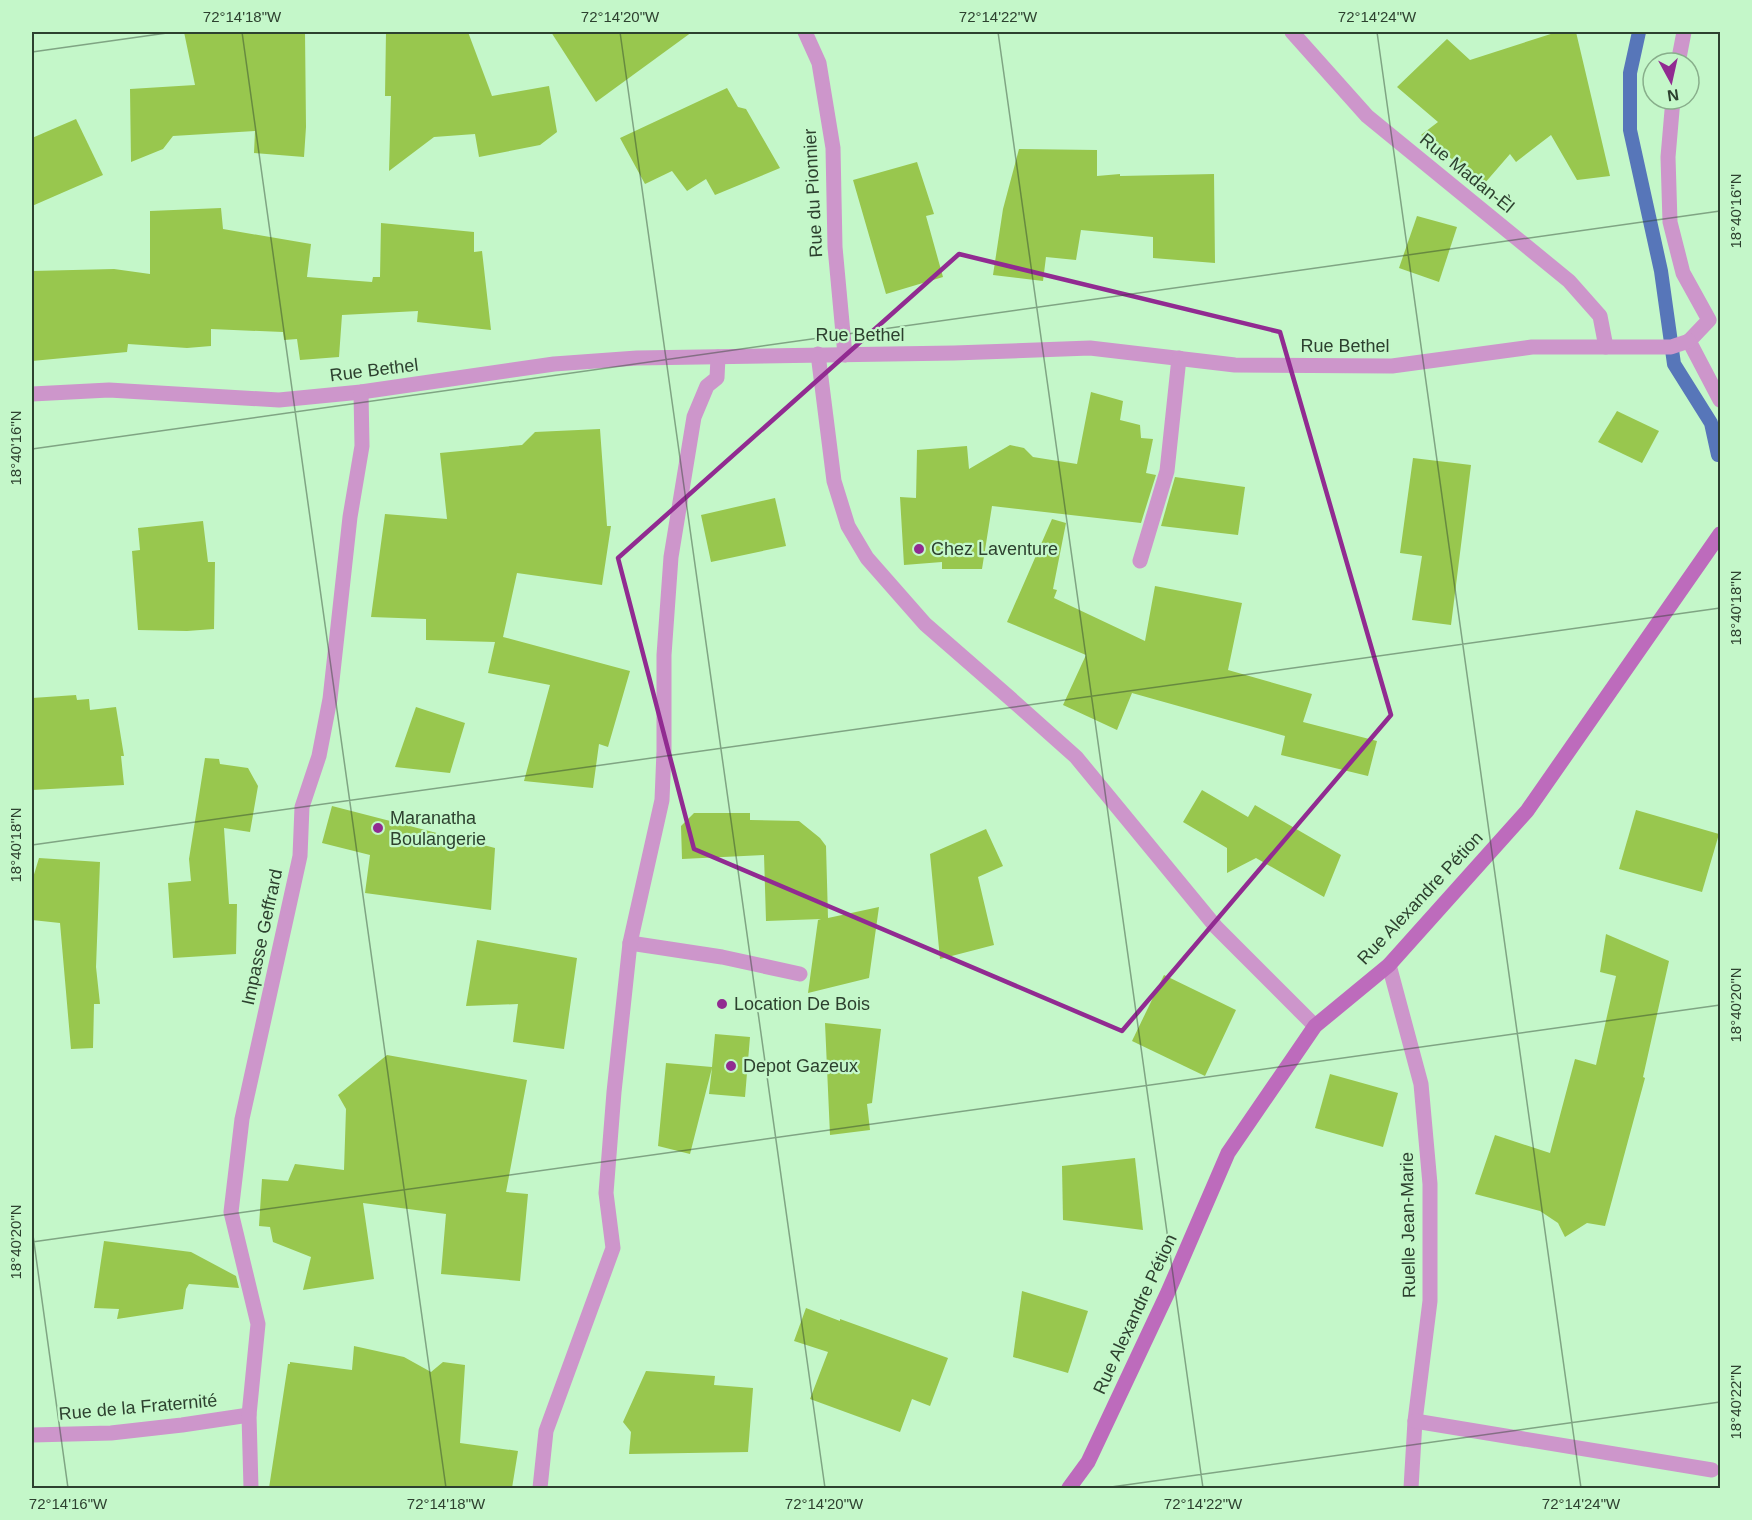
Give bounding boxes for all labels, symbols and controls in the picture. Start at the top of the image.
text: 72°14'18"W [203,8,282,25]
text: 72°14'20"W [581,8,660,25]
text: 72°14'22"W [959,8,1038,25]
text: 72°14'24"W [1338,8,1417,25]
north arrow [1641,51,1701,111]
text: N [1666,86,1680,105]
street label: Rue du Pionnier [800,128,826,258]
street label: Rue Madan-Èl [1416,129,1518,217]
text: 18°40'16"N [1727,173,1744,249]
street label: Rue Bethel [815,325,905,345]
street label: Rue Bethel [1300,336,1390,356]
street label: Rue Bethel [329,355,419,385]
text: 18°40'16"N [7,410,24,486]
place label: Chez Laventure [931,539,1058,559]
marker: Chez Laventure [912,542,926,556]
text: 18°40'18"N [1727,570,1744,646]
text: 18°40'18"N [7,807,24,883]
place label: Maranatha Boulangerie [390,808,486,849]
marker: Maranatha Boulangerie [371,821,385,835]
street label: Rue Alexandre Pétion [1353,828,1487,968]
street label: Impasse Geffrard [238,867,286,1007]
text: 18°40'20"N [1727,967,1744,1043]
place label: Location De Bois [734,994,870,1014]
marker: Location De Bois [715,997,729,1011]
place label: Depot Gazeux [743,1056,858,1076]
marker: Depot Gazeux [724,1059,738,1073]
street label: Ruelle Jean-Marie [1397,1152,1419,1298]
text: 18°40'20"N [7,1204,24,1280]
street label: Rue Alexandre Pétion [1089,1231,1181,1397]
text: 18°40'22"N [1727,1364,1744,1440]
street label: Rue de la Fraternité [58,1390,218,1424]
text: 72°14'16"W [29,1495,108,1512]
text: 72°14'18"W [407,1495,486,1512]
text: 72°14'20"W [785,1495,864,1512]
text: 72°14'22"W [1164,1495,1243,1512]
text: 72°14'24"W [1542,1495,1621,1512]

